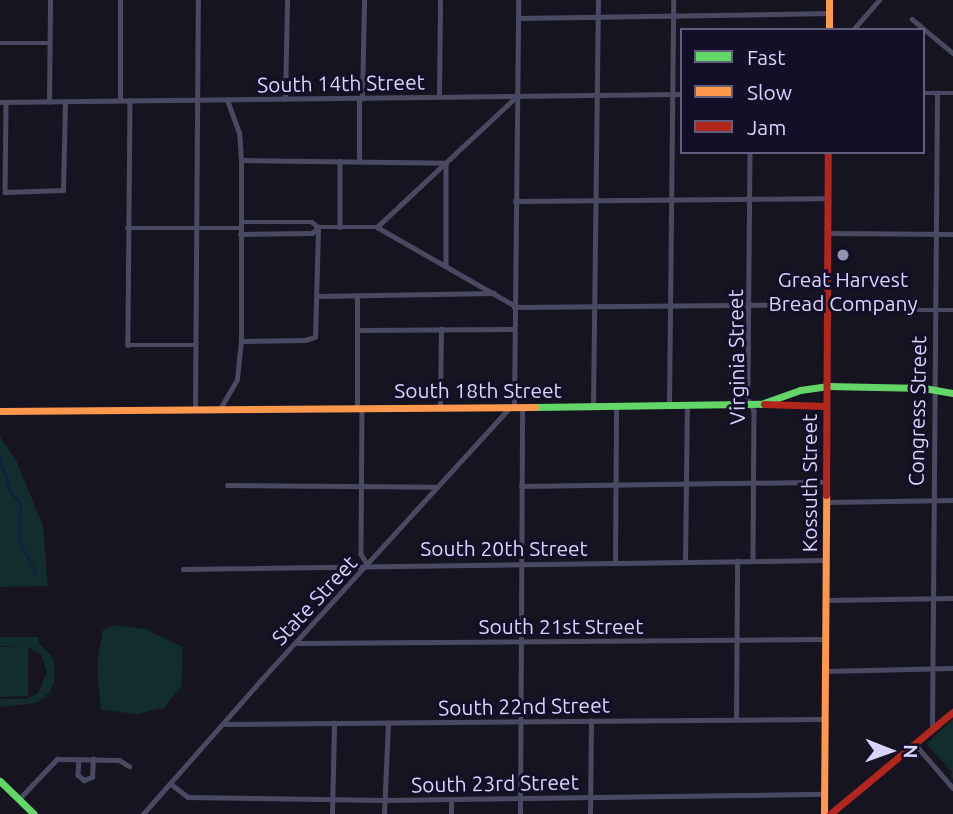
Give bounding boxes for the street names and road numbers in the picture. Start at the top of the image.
street label: South 14th Street [257,69,425,97]
street label: Virginia Street [722,289,750,425]
street label: Congress Street [903,336,931,486]
street label: South 18th Street [394,377,562,403]
street label: Kossuth Street [796,414,822,552]
street label: South 20th Street [420,535,588,561]
street label: State Street [266,550,362,650]
street label: South 21st Street [479,613,643,639]
street label: South 22nd Street [438,692,610,720]
street label: South 23rd Street [411,769,579,797]

